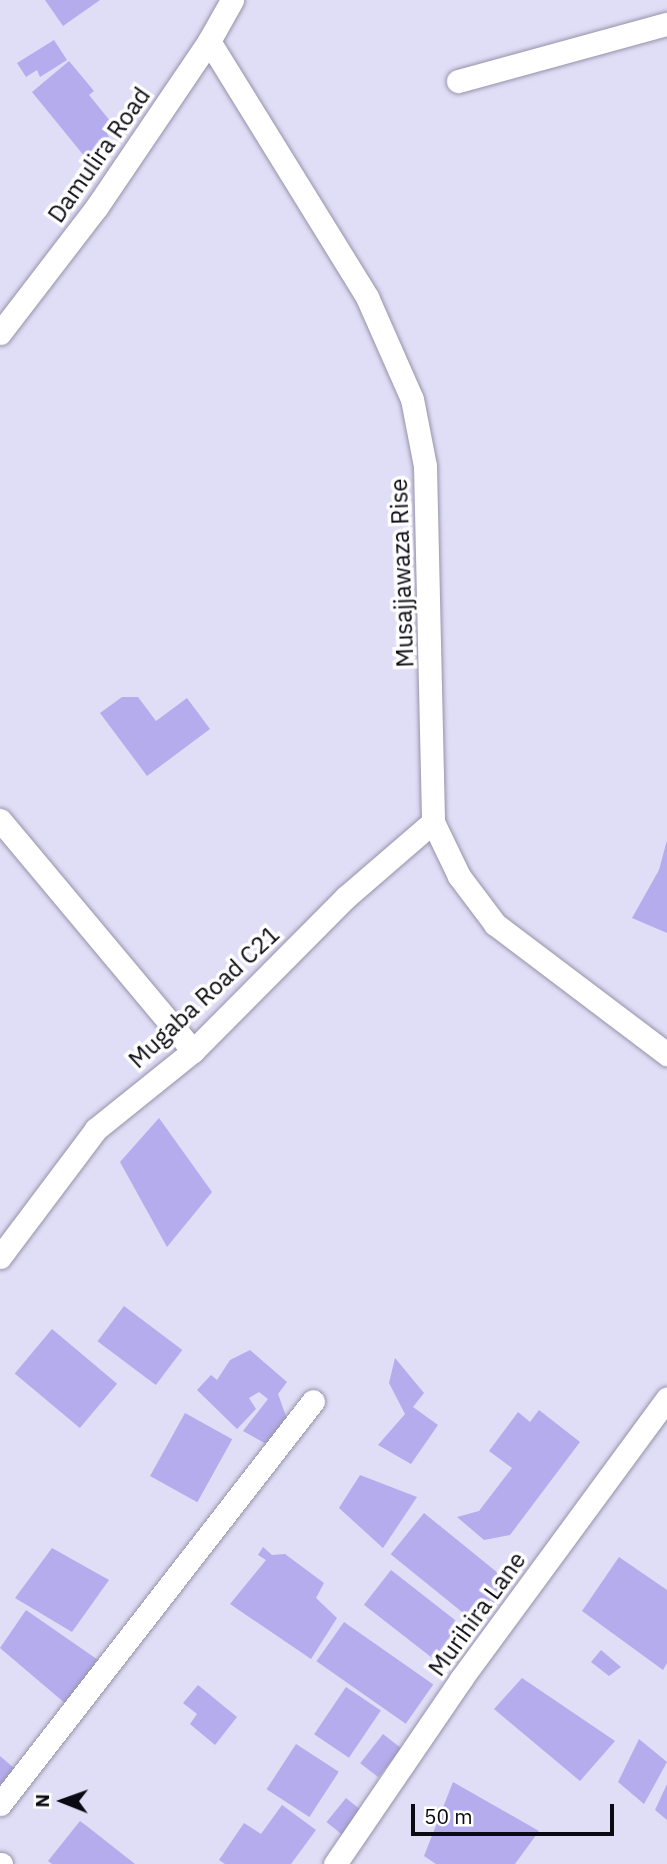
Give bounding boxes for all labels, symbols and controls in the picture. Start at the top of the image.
street label: Damulira Road [42,82,156,228]
street label: Musajjawaza Rise [384,478,420,668]
street label: Mugaba Road C21 [123,920,285,1074]
street label: Murihira Lane [422,1546,532,1682]
north arrow [28,1766,98,1836]
scale bar [415,1790,618,1834]
text: N [30,1794,54,1808]
text: 50 m [424,1802,473,1830]

